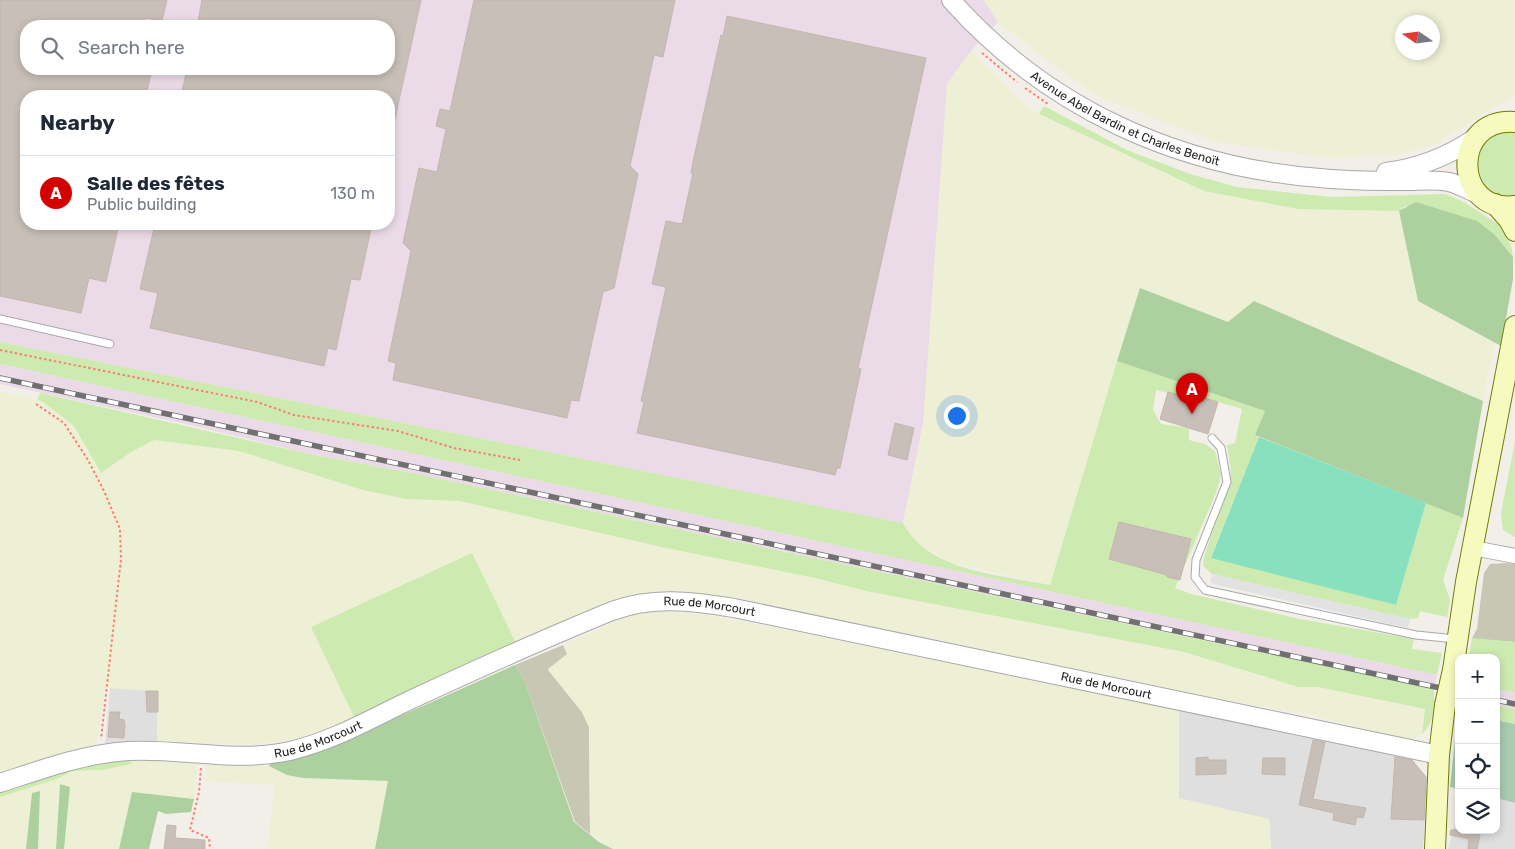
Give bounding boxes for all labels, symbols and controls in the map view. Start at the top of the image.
north arrow [1395,15,1440,60]
search box [20,20,395,75]
icon: search [38,34,66,62]
text: Search here [78,36,185,59]
street label: Avenue Abel Bardin et Charles Benoït [1028,68,1221,169]
text: Nearby [40,110,115,135]
text: Salle des fêtes [87,172,225,195]
text: A [50,184,62,203]
text: 130 m [330,184,375,203]
text: Public building [87,195,197,214]
pin: A [1176,373,1208,414]
your location [944,403,970,429]
street label: Rue de Morcourt [663,594,757,619]
map controls [1455,654,1500,834]
button: + [1455,654,1500,699]
street label: Rue de Morcourt [1060,669,1153,702]
button: − [1455,699,1500,744]
street label: Rue de Morcourt [273,718,365,761]
button: locate [1455,744,1500,789]
button: layers [1455,789,1500,834]

